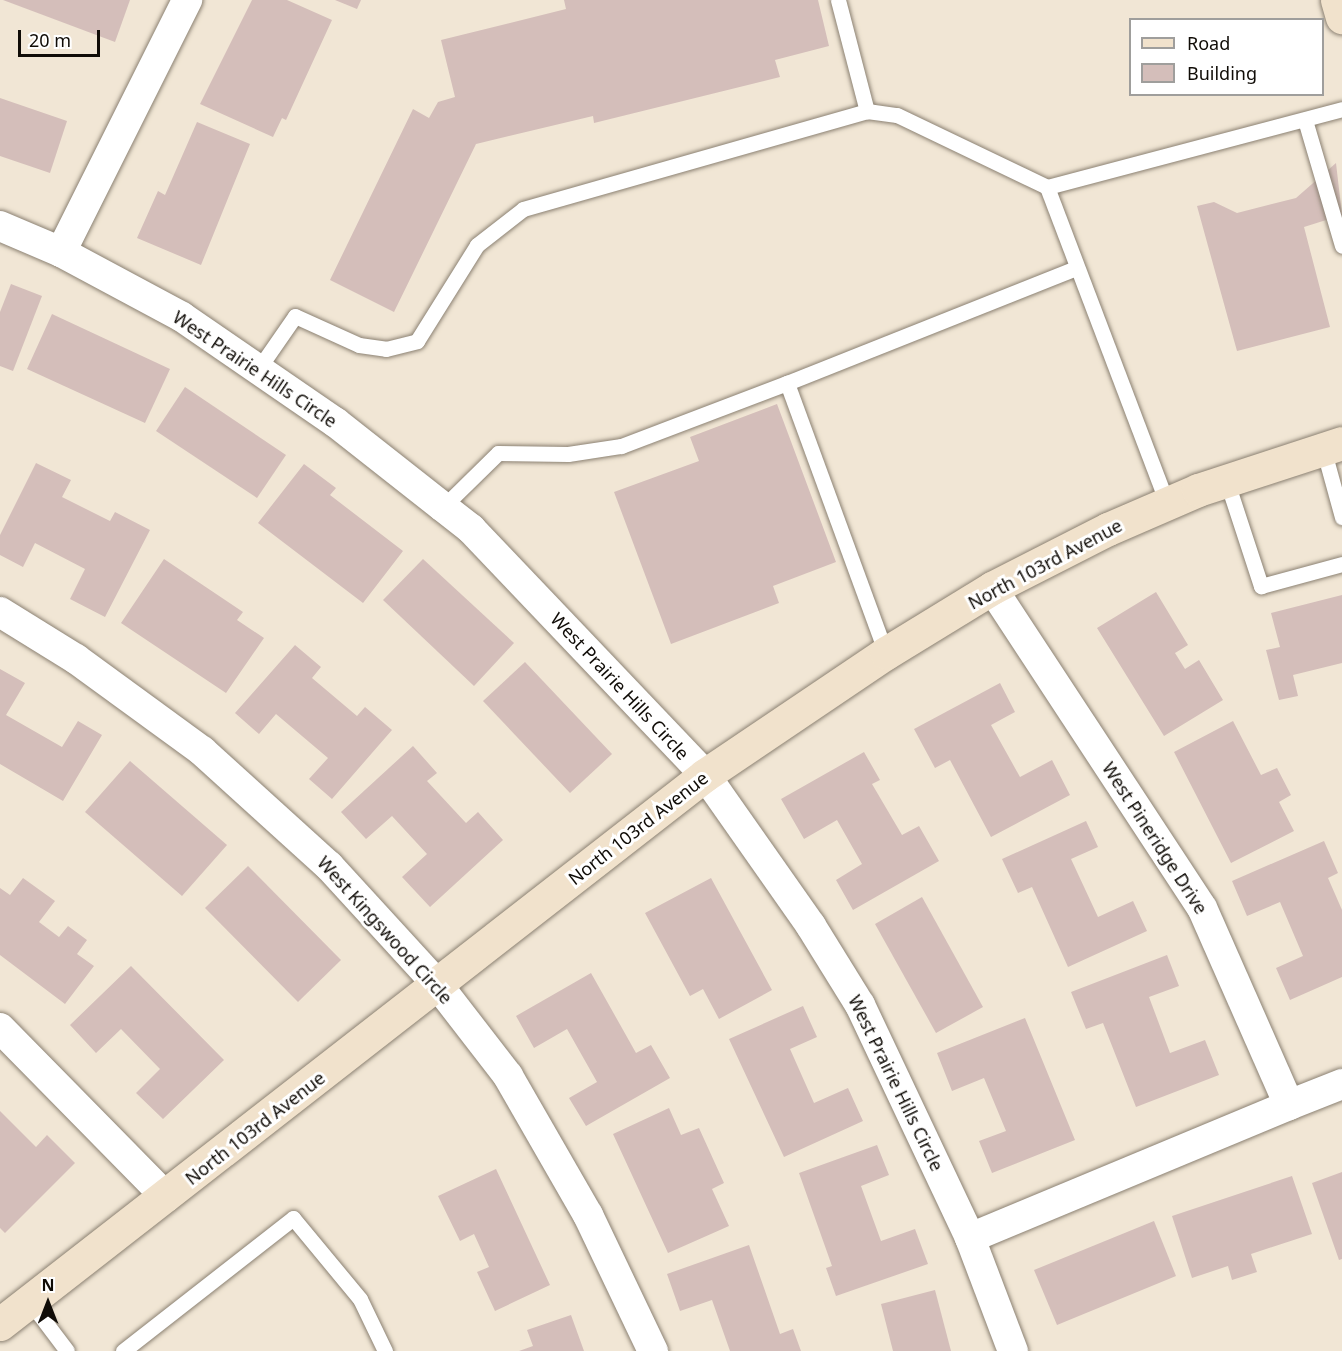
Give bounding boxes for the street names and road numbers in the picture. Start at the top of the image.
street label: West Prairie Hills Circle [169,306,341,432]
street label: North 103rd Avenue [964,514,1126,614]
street label: West Prairie Hills Circle [546,608,694,764]
street label: West Pineridge Drive [1098,758,1212,918]
street label: North 103rd Avenue [564,767,712,889]
street label: West Kingswood Circle [313,852,457,1008]
street label: West Prairie Hills Circle [844,992,948,1174]
street label: North 103rd Avenue [181,1067,329,1189]

